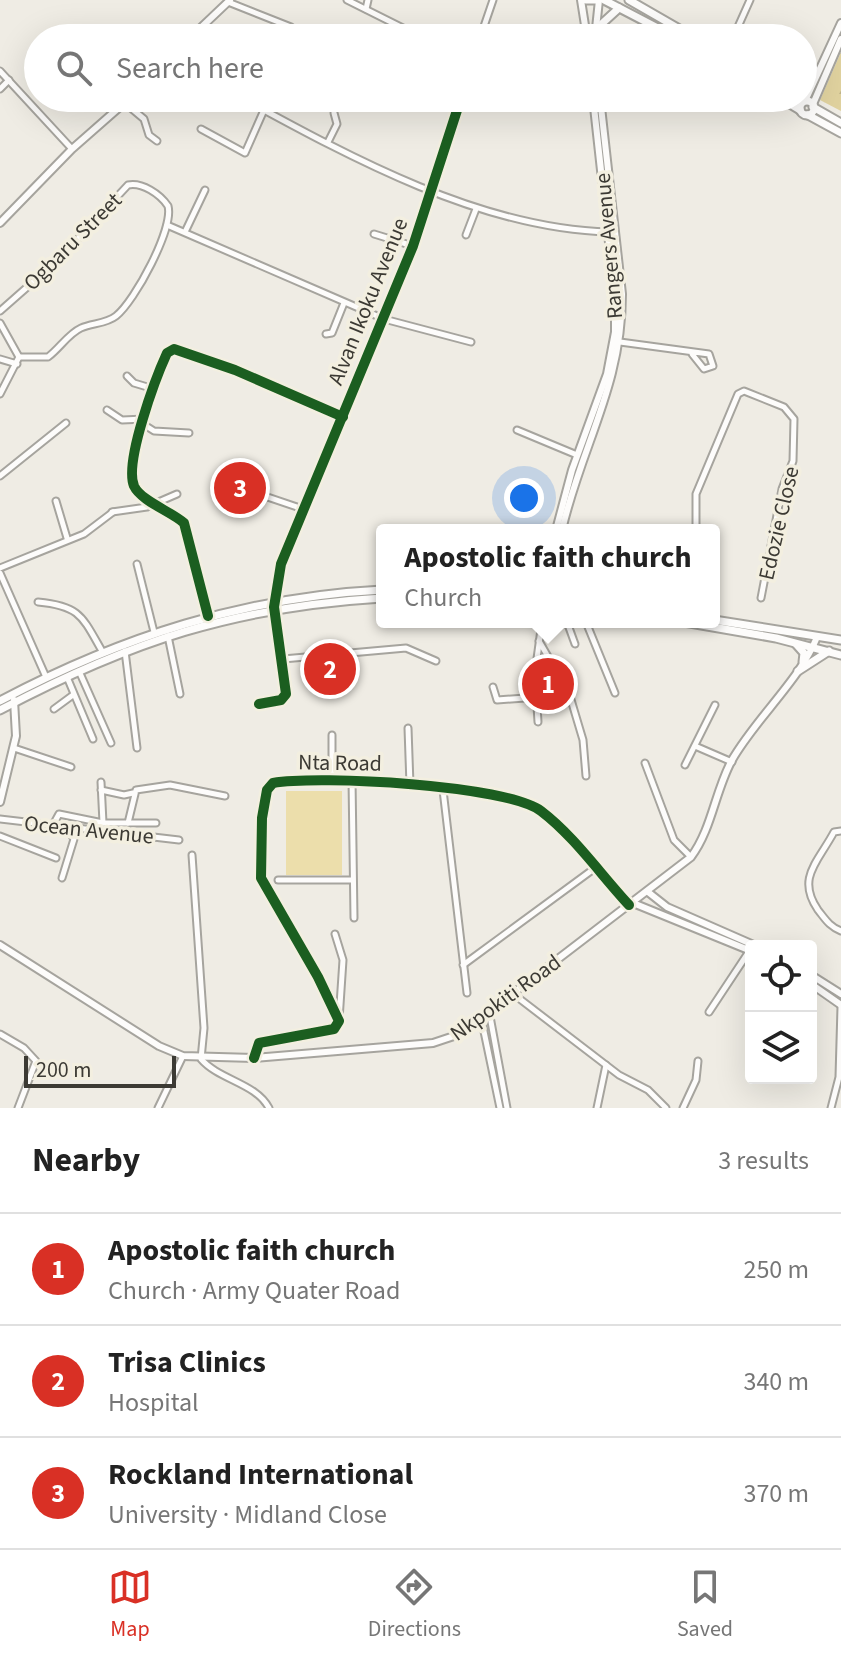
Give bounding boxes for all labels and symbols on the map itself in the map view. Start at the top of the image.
street label: Rangers Avenue [587,172,631,320]
street label: Ogbaru Street [16,185,130,298]
street label: Alvan Ikoku Avenue [320,213,416,390]
pin: 3 [214,458,266,518]
street label: Edozie Close [750,463,808,583]
your location [504,478,544,518]
pin: 2 [304,639,356,699]
pin: 1 [522,654,574,714]
street label: Nta Road [298,746,382,780]
street label: Ocean Avenue [23,807,155,853]
street label: Nkpokiti Road [444,947,568,1049]
scale bar [24,1052,176,1088]

